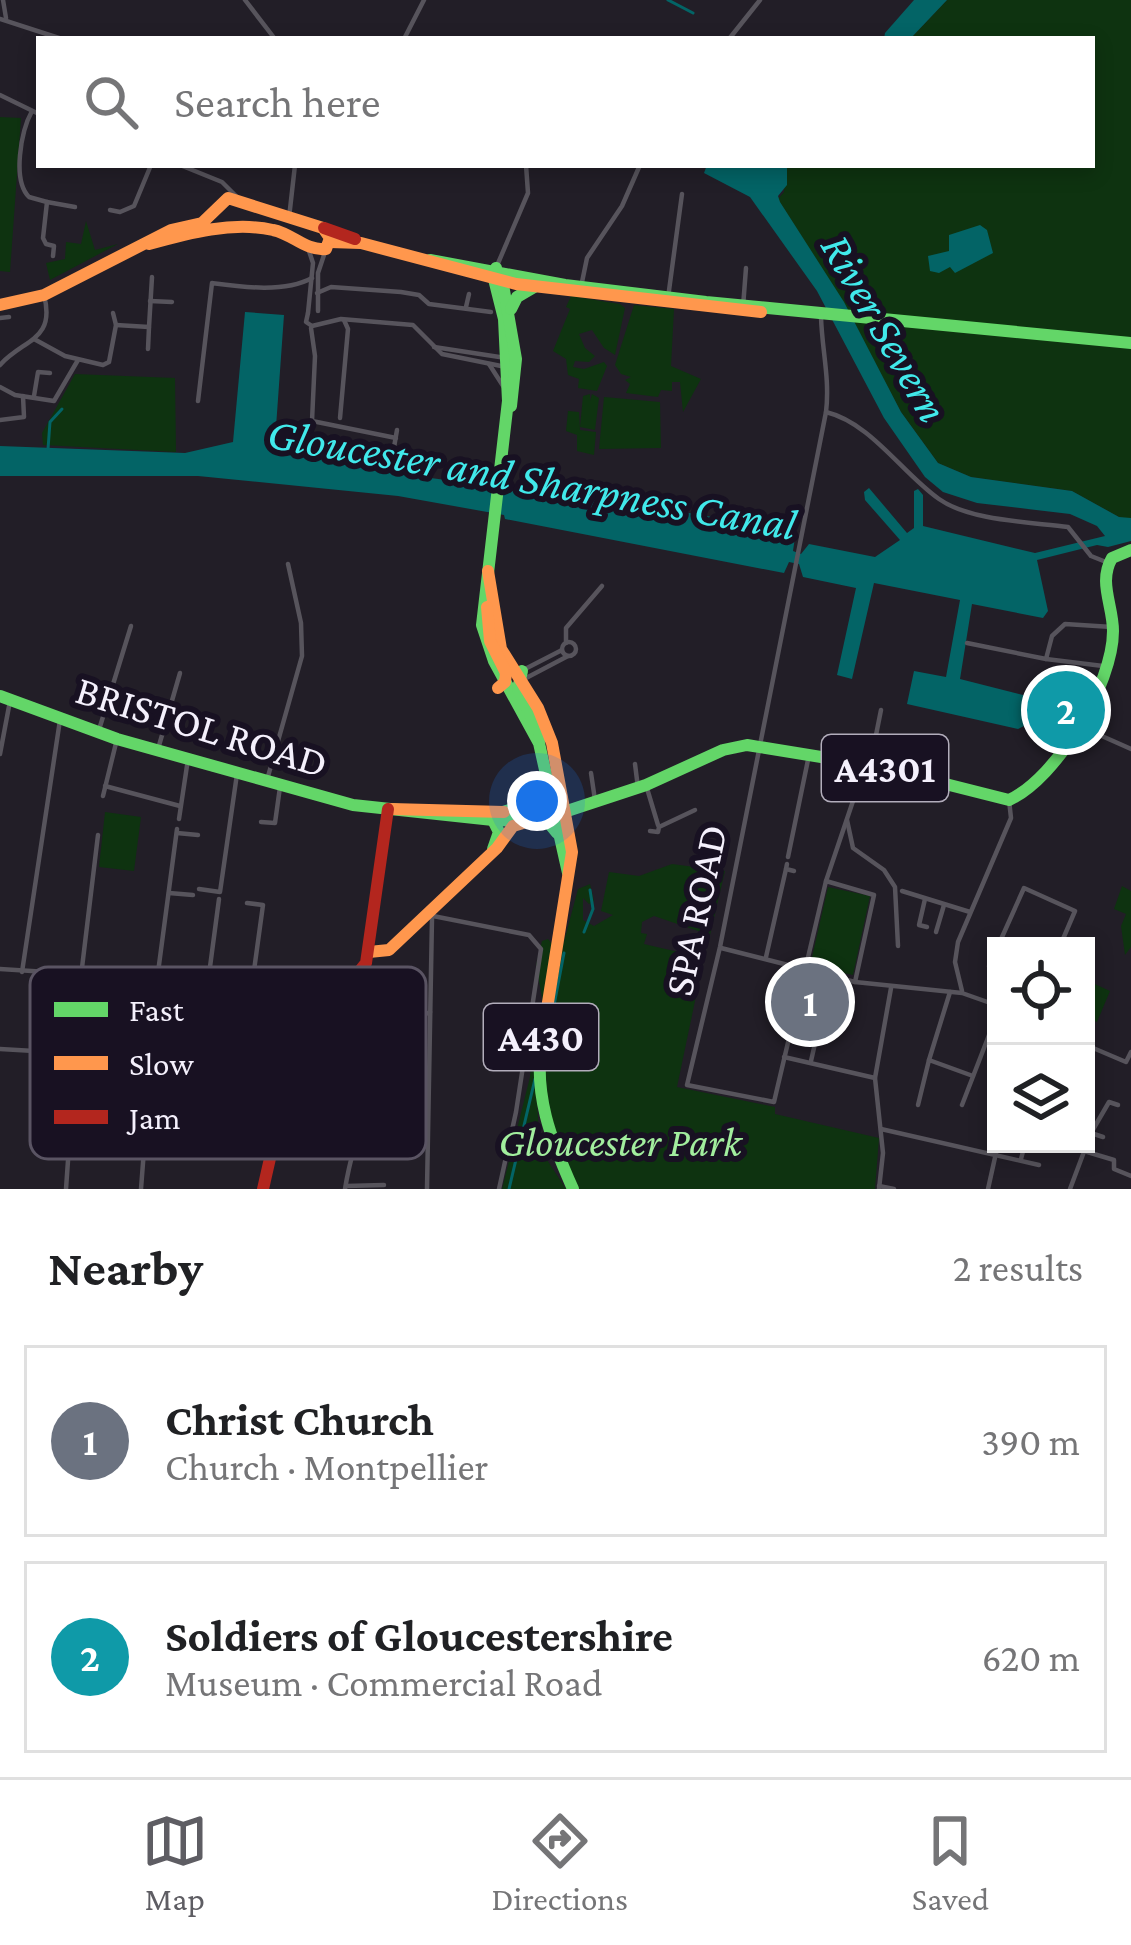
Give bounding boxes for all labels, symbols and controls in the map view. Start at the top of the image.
search box [36,36,1095,168]
icon: search [78,69,144,135]
text: Search here [174,77,381,127]
water label: River Severn [811,225,959,431]
water label: Gloucester and Sharpness Canal [264,408,801,550]
street label: BRISTOL ROAD [71,665,333,787]
pin: 2 [1027,665,1105,755]
road number: A4301 [822,735,948,801]
your location [507,771,567,831]
street label: SPA ROAD [654,820,736,1000]
map controls [987,937,1095,1153]
button: locate [987,937,1095,1045]
pin: 1 [771,957,849,1047]
legend [30,967,426,1159]
text: Fast [129,991,185,1028]
road number: A430 [484,1004,598,1070]
text: Slow [129,1045,194,1082]
button: layers [987,1045,1095,1153]
text: Jam [126,1099,181,1136]
park label: Gloucester Park [499,1118,743,1165]
text: Nearby [48,1239,203,1296]
text: 2 results [953,1246,1083,1289]
text: Christ Church [165,1395,434,1445]
text: 1 [83,1420,97,1463]
text: 390 m [981,1420,1080,1463]
text: Church · Montpellier [165,1445,488,1488]
text: Soldiers of Gloucestershire [165,1611,673,1661]
text: 2 [80,1636,100,1679]
text: 620 m [982,1636,1080,1679]
text: Museum · Commercial Road [165,1661,603,1704]
tab: Map [142,1808,208,1917]
tab: Directions [492,1808,628,1917]
tab: Saved [912,1808,989,1917]

